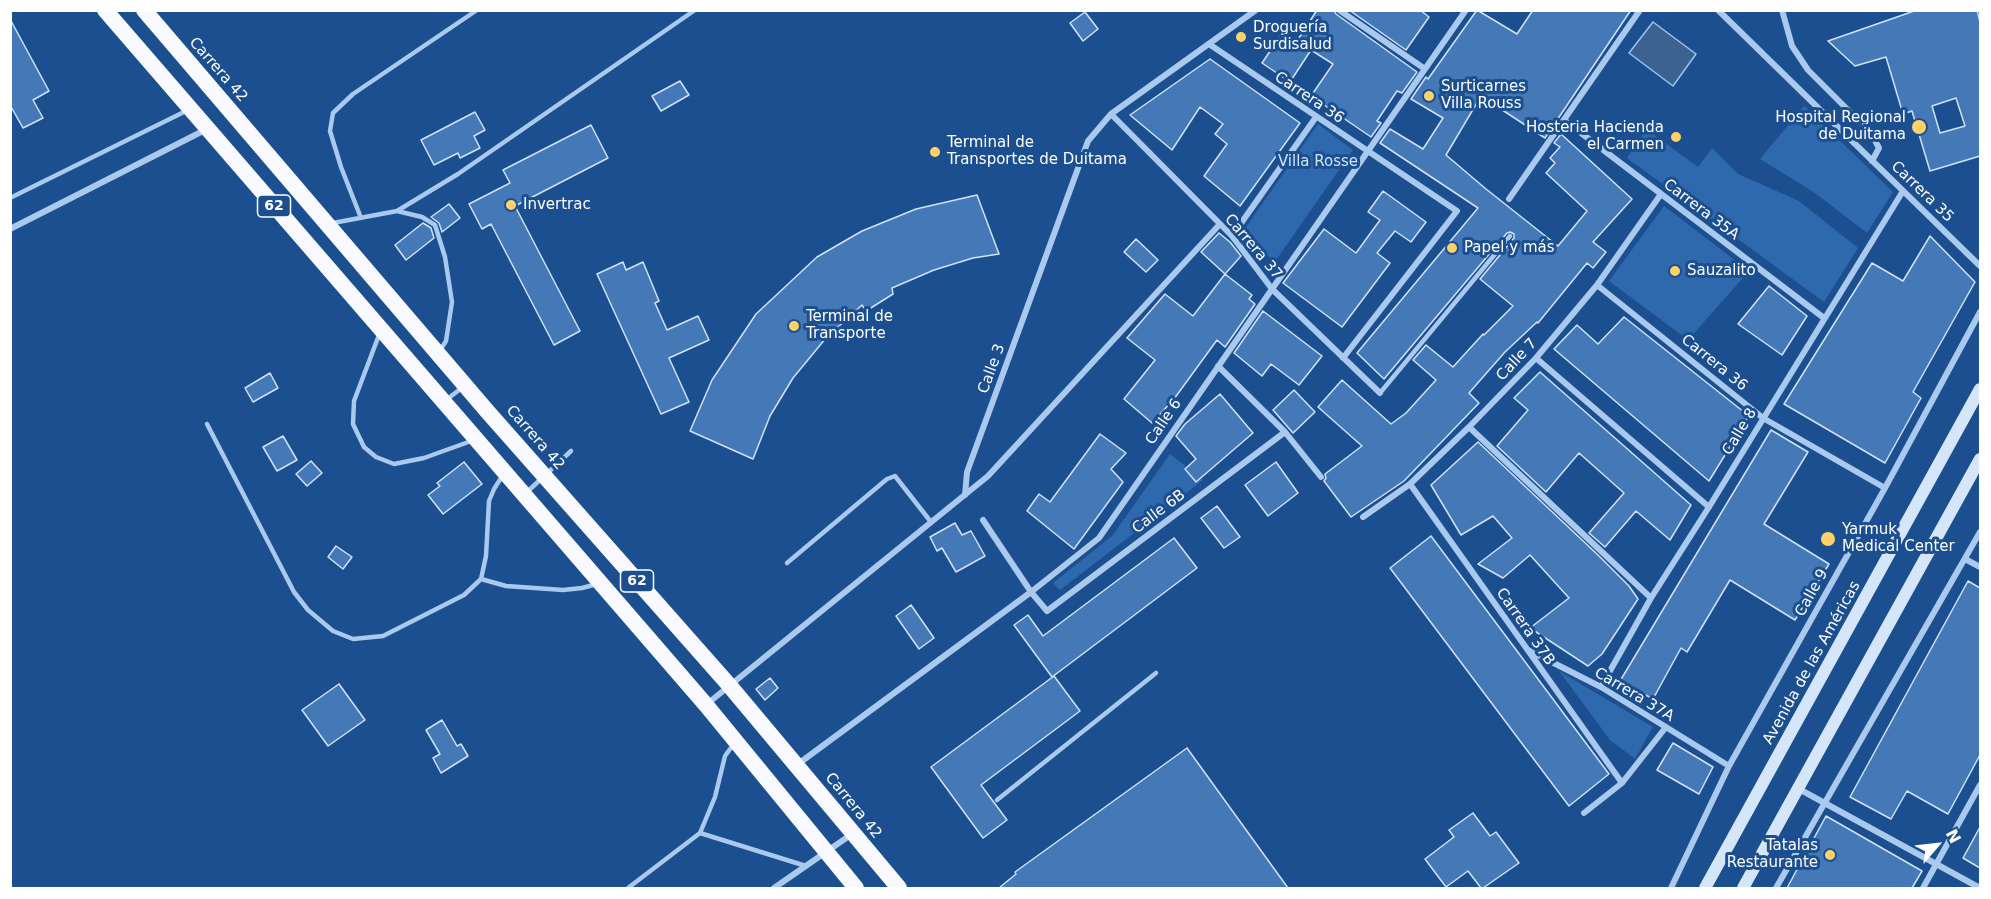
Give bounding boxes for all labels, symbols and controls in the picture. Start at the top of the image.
place label: Droguería Surdisalud [1253,19,1332,54]
marker: Droguería Surdisalud [1234,30,1248,44]
street label: Carrera 42 [185,34,251,106]
street label: Carrera 36 [1271,68,1347,128]
place label: Surticarnes Villa Rouss [1441,78,1526,113]
marker: Surticarnes Villa Rouss [1422,89,1436,103]
place label: Hospital Regional de Duitama [1775,109,1906,144]
marker: Hospital Regional de Duitama [1910,118,1928,136]
place label: Hosteria Hacienda el Carmen [1526,119,1664,154]
marker: Hosteria Hacienda el Carmen [1669,130,1683,144]
place label: Terminal de Transportes de Duitama [947,134,1127,169]
marker: Terminal de Transportes de Duitama [928,145,942,159]
park label: Villa Rosse [1278,153,1358,171]
street label: Carrera 35 [1887,158,1957,226]
street label: Carrera 35A [1660,176,1742,244]
road number: 62 [258,195,290,217]
place label: Invertrac [523,196,591,214]
marker: Invertrac [504,198,518,212]
street label: Carrera 37 [1220,211,1286,283]
place label: Papel y más [1464,239,1555,257]
marker: Papel y más [1445,241,1459,255]
place label: Sauzalito [1687,262,1756,280]
marker: Sauzalito [1668,264,1682,278]
place label: Terminal de Transporte [806,308,893,343]
marker: Terminal de Transporte [787,319,801,333]
street label: Carrera 36 [1677,331,1751,395]
street label: Calle 7 [1493,335,1541,385]
street label: Calle 3 [975,342,1009,396]
street label: Calle 6 [1142,396,1186,448]
street label: Carrera 42 [502,402,568,474]
street label: Calle 8 [1719,405,1761,459]
street label: Calle 6B [1129,486,1189,538]
place label: Yarmuk Medical Center [1842,521,1955,556]
marker: Yarmuk Medical Center [1819,530,1837,548]
street label: Calle 9 [1792,566,1832,620]
road number: 62 [620,570,654,592]
street label: Avenida de las Américas [1760,578,1864,748]
street label: Carrera 37B [1492,585,1558,669]
street label: Carrera 37A [1591,664,1677,726]
street label: Carrera 42 [821,769,885,843]
north arrow [1907,815,1967,875]
text: N [1942,826,1965,847]
place label: Tatalas Restaurante [1727,837,1818,872]
marker: Tatalas Restaurante [1823,848,1837,862]

